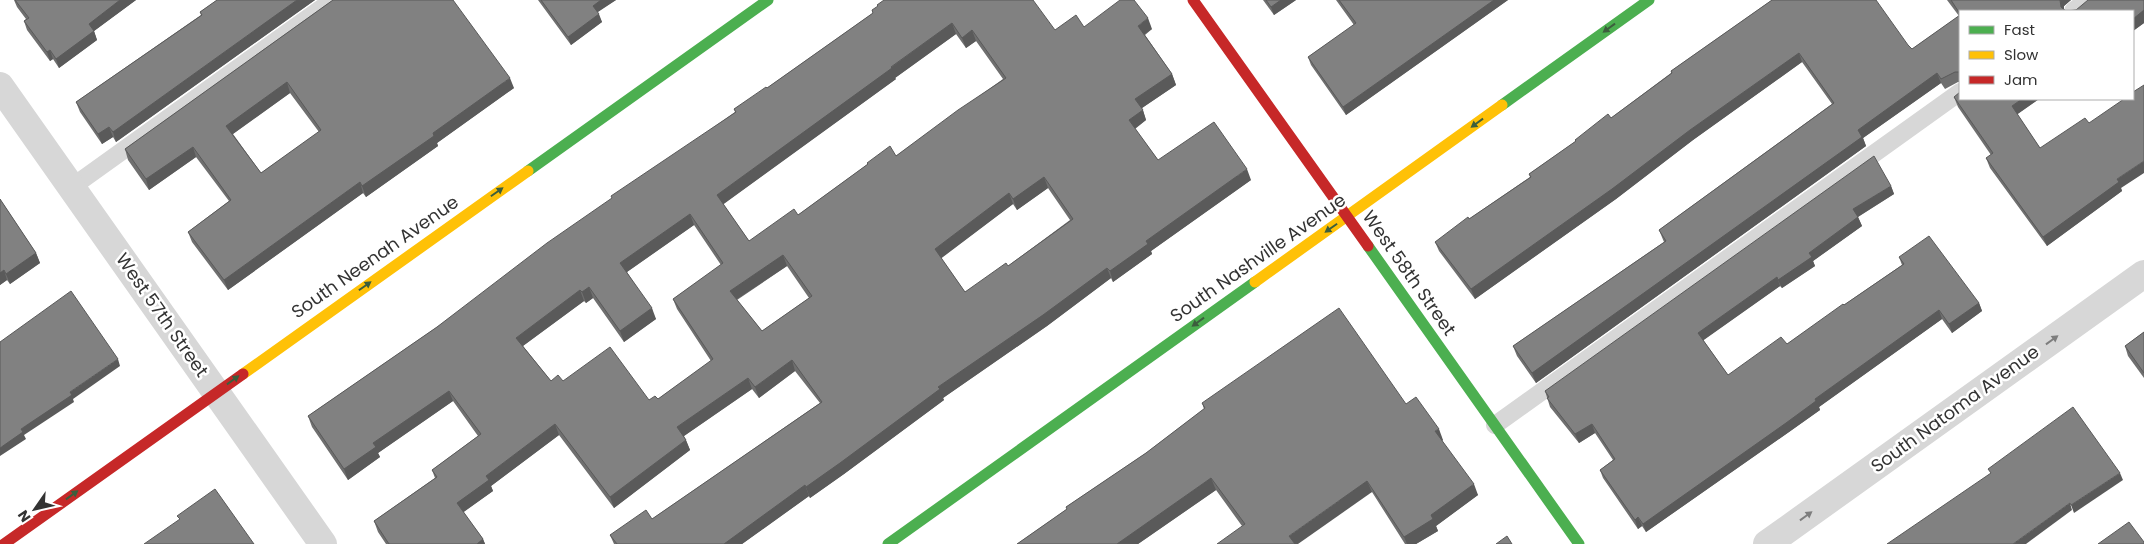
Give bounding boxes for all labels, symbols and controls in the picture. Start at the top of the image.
legend [1959,10,2134,100]
text: Fast [2004,19,2035,40]
one-way arrow [1602,23,1616,33]
text: Slow [2004,44,2039,65]
text: Jam [2004,69,2038,90]
one-way arrow [1470,118,1484,128]
one-way arrow [491,187,504,197]
street label: South Nashville Avenue [1165,187,1351,328]
street label: South Neenah Avenue [286,189,463,324]
street label: West 58th Street [1357,205,1462,340]
one-way arrow [1324,222,1337,232]
street label: West 57th Street [110,248,215,382]
one-way arrow [358,281,372,291]
one-way arrow [1192,317,1205,327]
one-way arrow [2045,335,2059,345]
street label: South Natoma Avenue [1865,339,2044,478]
one-way arrow [226,375,240,385]
north arrow [10,484,60,534]
one-way arrow [65,490,79,500]
text: N [13,506,35,526]
one-way arrow [1799,511,1813,521]

